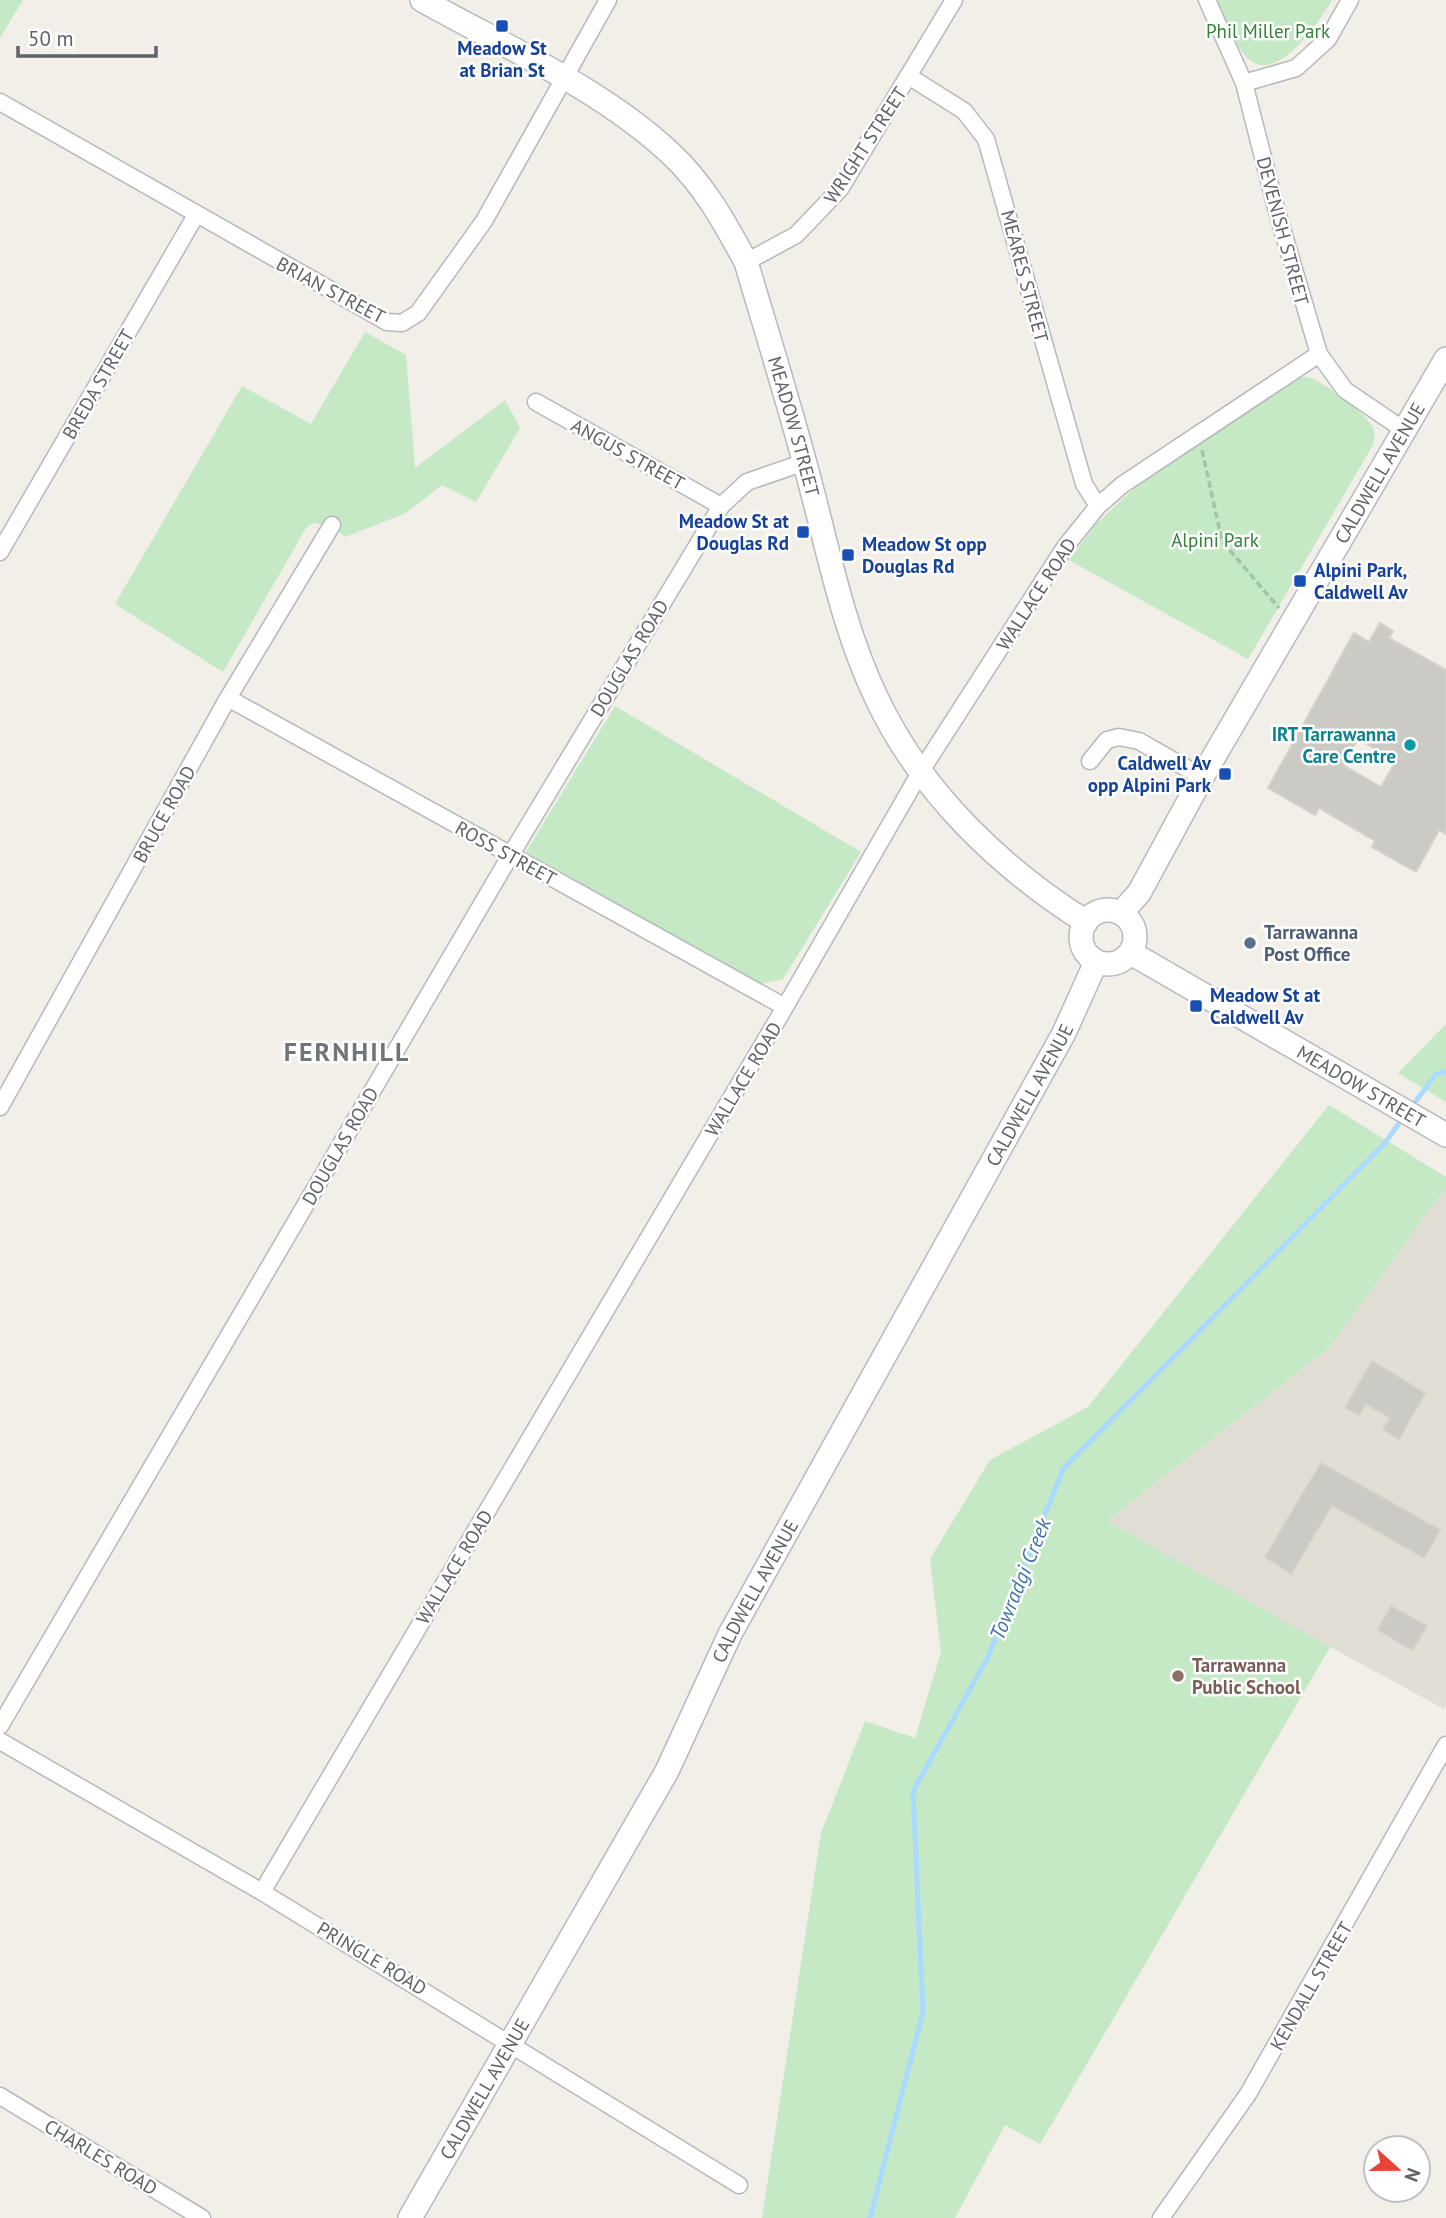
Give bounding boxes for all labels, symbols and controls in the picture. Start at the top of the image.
scale bar [18,14,156,58]
marker: Meadow St at Brian St [494,18,510,34]
park label: Phil Miller Park [1206,19,1330,43]
text: 50 m [28,25,74,52]
place label: Meadow St at Brian St [457,36,547,82]
street label: WRIGHT STREET [818,82,912,208]
street label: DEVENISH STREET [1252,154,1314,308]
street label: MEARES STREET [996,207,1054,345]
street label: BRIAN STREET [272,251,390,329]
street label: BREDA STREET [57,324,139,443]
street label: MEADOW STREET [763,353,825,499]
street label: CALDWELL AVENUE [1329,398,1430,548]
street label: ANGUS STREET [567,413,689,495]
place label: Meadow St at Douglas Rd [679,509,789,555]
marker: Meadow St at Douglas Rd [795,524,811,540]
park label: Alpini Park [1171,528,1259,552]
place label: Meadow St opp Douglas Rd [862,532,987,578]
street label: WALLACE ROAD [991,533,1081,655]
marker: Meadow St opp Douglas Rd [840,547,856,563]
place label: Alpini Park, Caldwell Av [1314,558,1409,604]
marker: Alpini Park, Caldwell Av [1292,573,1308,589]
street label: DOUGLAS ROAD [585,595,673,721]
place label: IRT Tarrawanna Care Centre [1272,722,1396,768]
marker: IRT Tarrawanna Care Centre [1402,737,1418,753]
place label: Caldwell Av opp Alpini Park [1088,751,1212,797]
street label: BRUCE ROAD [127,761,201,867]
marker: Caldwell Av opp Alpini Park [1217,766,1233,782]
street label: ROSS STREET [451,815,561,891]
place label: Tarrawanna Post Office [1264,920,1358,966]
marker: Tarrawanna Post Office [1242,935,1258,951]
place label: Meadow St at Caldwell Av [1210,983,1321,1029]
marker: Meadow St at Caldwell Av [1188,998,1204,1014]
street label: WALLACE ROAD [699,1017,787,1141]
street label: CALDWELL AVENUE [980,1020,1078,1170]
district label: FERNHILL [284,1035,410,1068]
street label: MEADOW STREET [1293,1040,1430,1133]
street label: DOUGLAS ROAD [297,1083,383,1209]
street label: WALLACE ROAD [410,1505,498,1629]
water label: Towradgi Creek [983,1512,1057,1644]
street label: CALDWELL AVENUE [707,1515,803,1666]
place label: Tarrawanna Public School [1192,1653,1301,1699]
marker: Tarrawanna Public School [1170,1668,1186,1684]
street label: PRINGLE ROAD [313,1916,431,2000]
street label: KENDALL STREET [1265,1917,1358,2055]
street label: CALDWELL AVENUE [434,2014,534,2164]
street label: CHARLES ROAD [40,2114,162,2200]
north arrow [1362,2134,1432,2204]
text: N [1399,2165,1426,2185]

